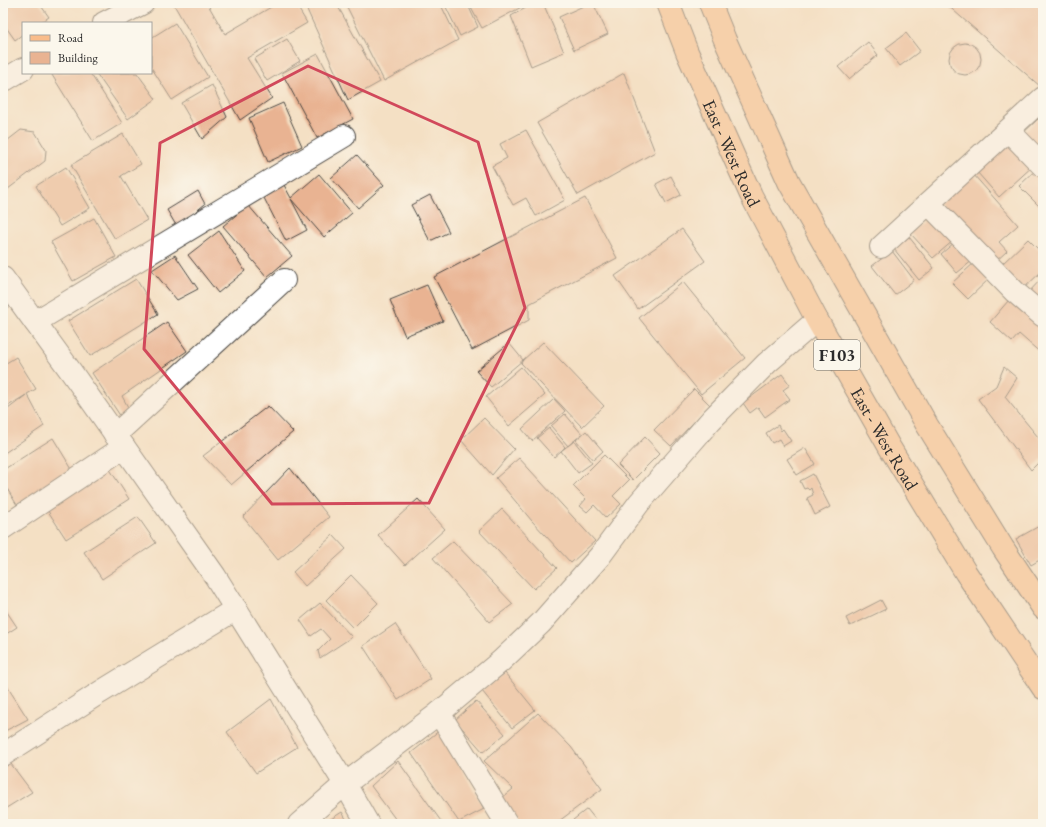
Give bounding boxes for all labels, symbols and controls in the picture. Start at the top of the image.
legend [22,22,152,74]
text: Road [58,30,84,46]
text: Building [58,50,99,66]
street label: East - West Road [698,96,767,211]
road number: F103 [814,340,860,370]
street label: East - West Road [846,383,924,495]

